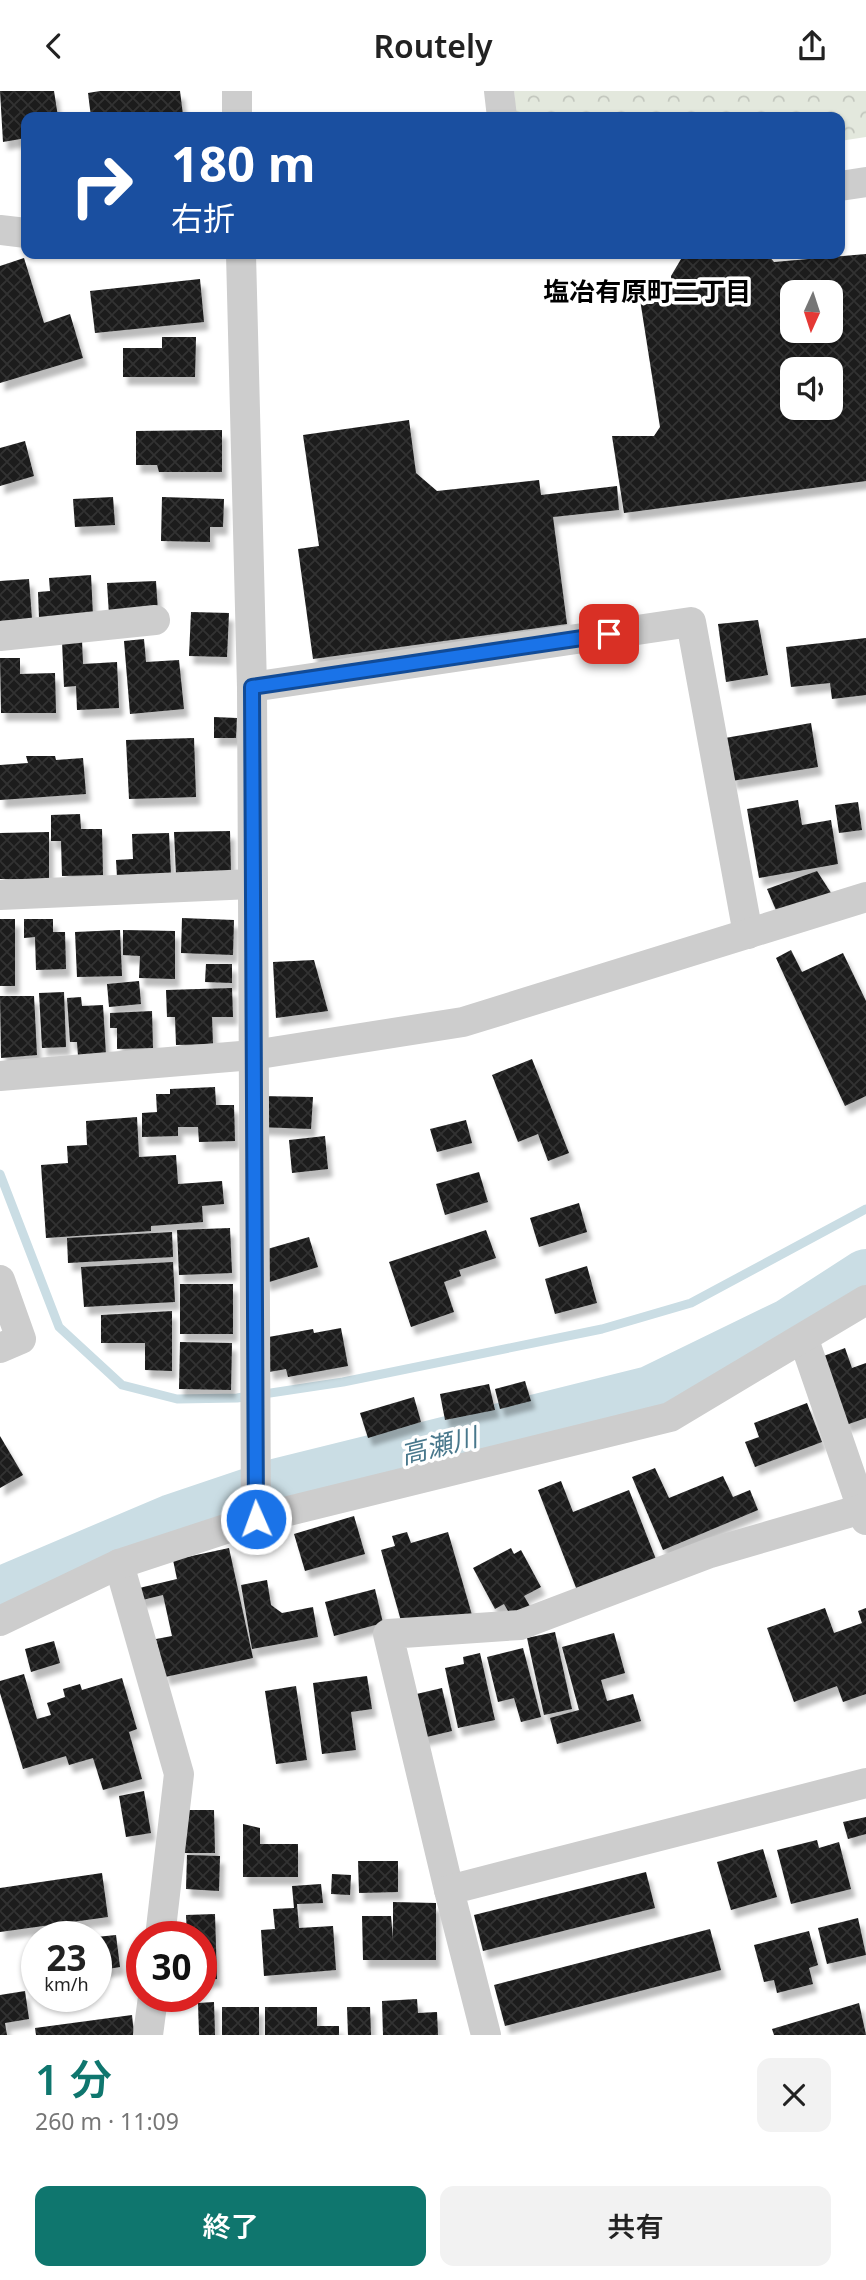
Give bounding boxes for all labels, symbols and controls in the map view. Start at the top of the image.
text: Routely [373,24,493,67]
icon: back [35,27,73,65]
icon: share [793,27,831,65]
text: 180 m [171,130,316,196]
icon: right [56,140,147,231]
text: 右折 [171,196,235,239]
district label: 塩冶有原町二丁目 [543,273,751,309]
north arrow [780,280,844,343]
map controls [780,280,843,420]
button: sound [780,357,843,420]
pin [579,604,639,664]
icon: arrive [590,615,628,653]
water label: 高瀬川 [397,1417,484,1472]
position arrow [219,1482,293,1556]
speed limit sign: 30 [126,1921,217,2012]
text: 23 [46,1934,87,1981]
text: km/h [44,1972,89,1996]
text: 1 分 [35,2050,112,2107]
button: close [757,2058,831,2132]
text: 260 m · 11:09 [35,2105,179,2137]
button: 終了 [35,2186,426,2266]
button: 共有 [440,2186,831,2266]

